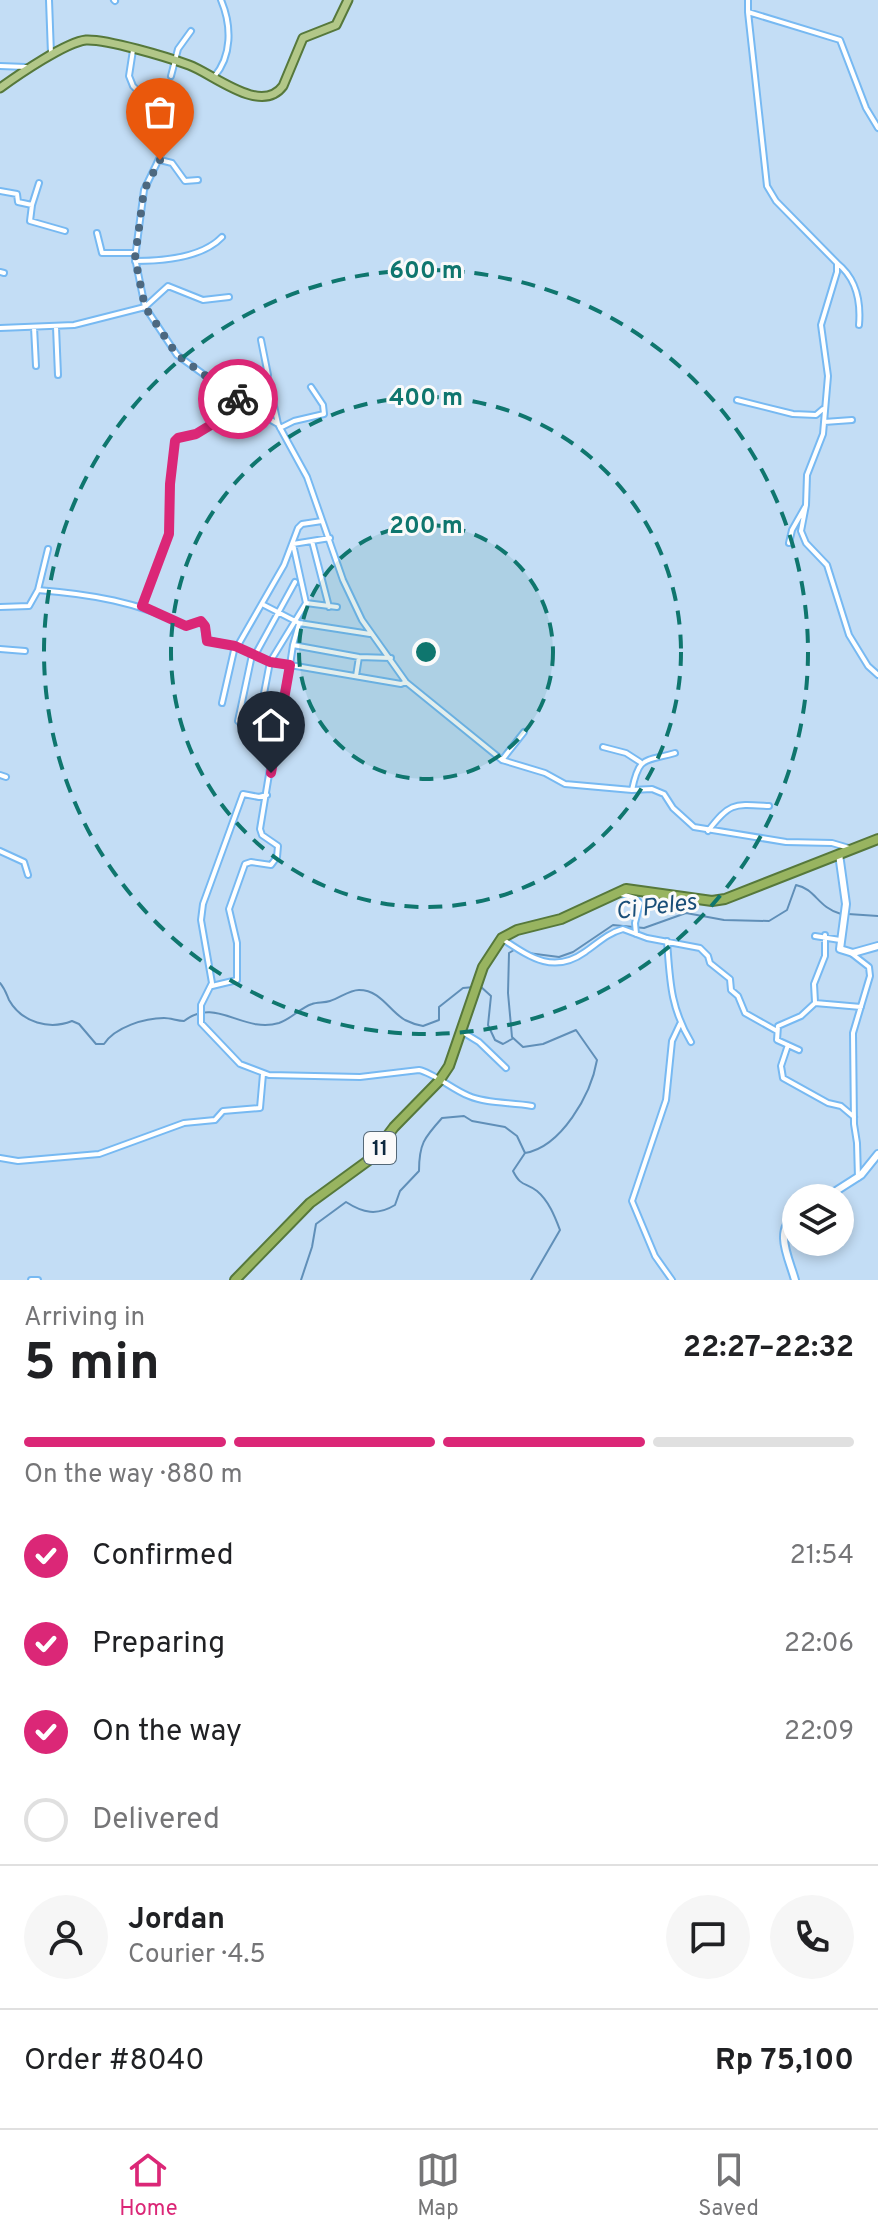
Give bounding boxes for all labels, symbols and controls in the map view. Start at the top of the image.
pin [126,78,194,160]
icon: bag [138,90,182,134]
text: 600 m [389,257,463,287]
courier [198,359,278,439]
icon: bike [216,377,260,421]
text: 400 m [389,384,463,414]
text: 200 m [389,512,463,542]
centre of rings [412,638,440,666]
pin [237,691,305,773]
icon: home [249,703,293,747]
water label: Ci Peles [614,888,700,928]
road number: 11 [364,1132,396,1164]
map controls [782,1184,854,1256]
button: layers [782,1184,854,1256]
text: Arriving in [24,1302,145,1335]
text: 22:27–22:32 [683,1330,854,1367]
text: 5 min [24,1332,160,1398]
text: On the way · 880 m [24,1459,243,1492]
icon: check [24,1534,68,1578]
text: Confirmed [92,1538,234,1575]
text: 21:54 [790,1540,854,1573]
icon: check [24,1622,68,1666]
text: Preparing [92,1626,225,1663]
text: 22:06 [784,1628,854,1661]
icon: check [24,1710,68,1754]
text: On the way [92,1714,242,1751]
text: 22:09 [784,1716,854,1749]
text: Delivered [92,1802,220,1839]
button: person [24,1895,108,1979]
button: chat [666,1895,750,1979]
button: phone [770,1895,854,1979]
text: Jordan [128,1902,225,1939]
text: Courier · 4.5 [128,1939,266,1972]
text: Order #8040 [24,2043,205,2080]
text: Rp 75,100 [715,2043,854,2080]
tab: Home [119,2148,178,2223]
tab: Map [416,2148,460,2223]
tab: Saved [698,2148,759,2223]

